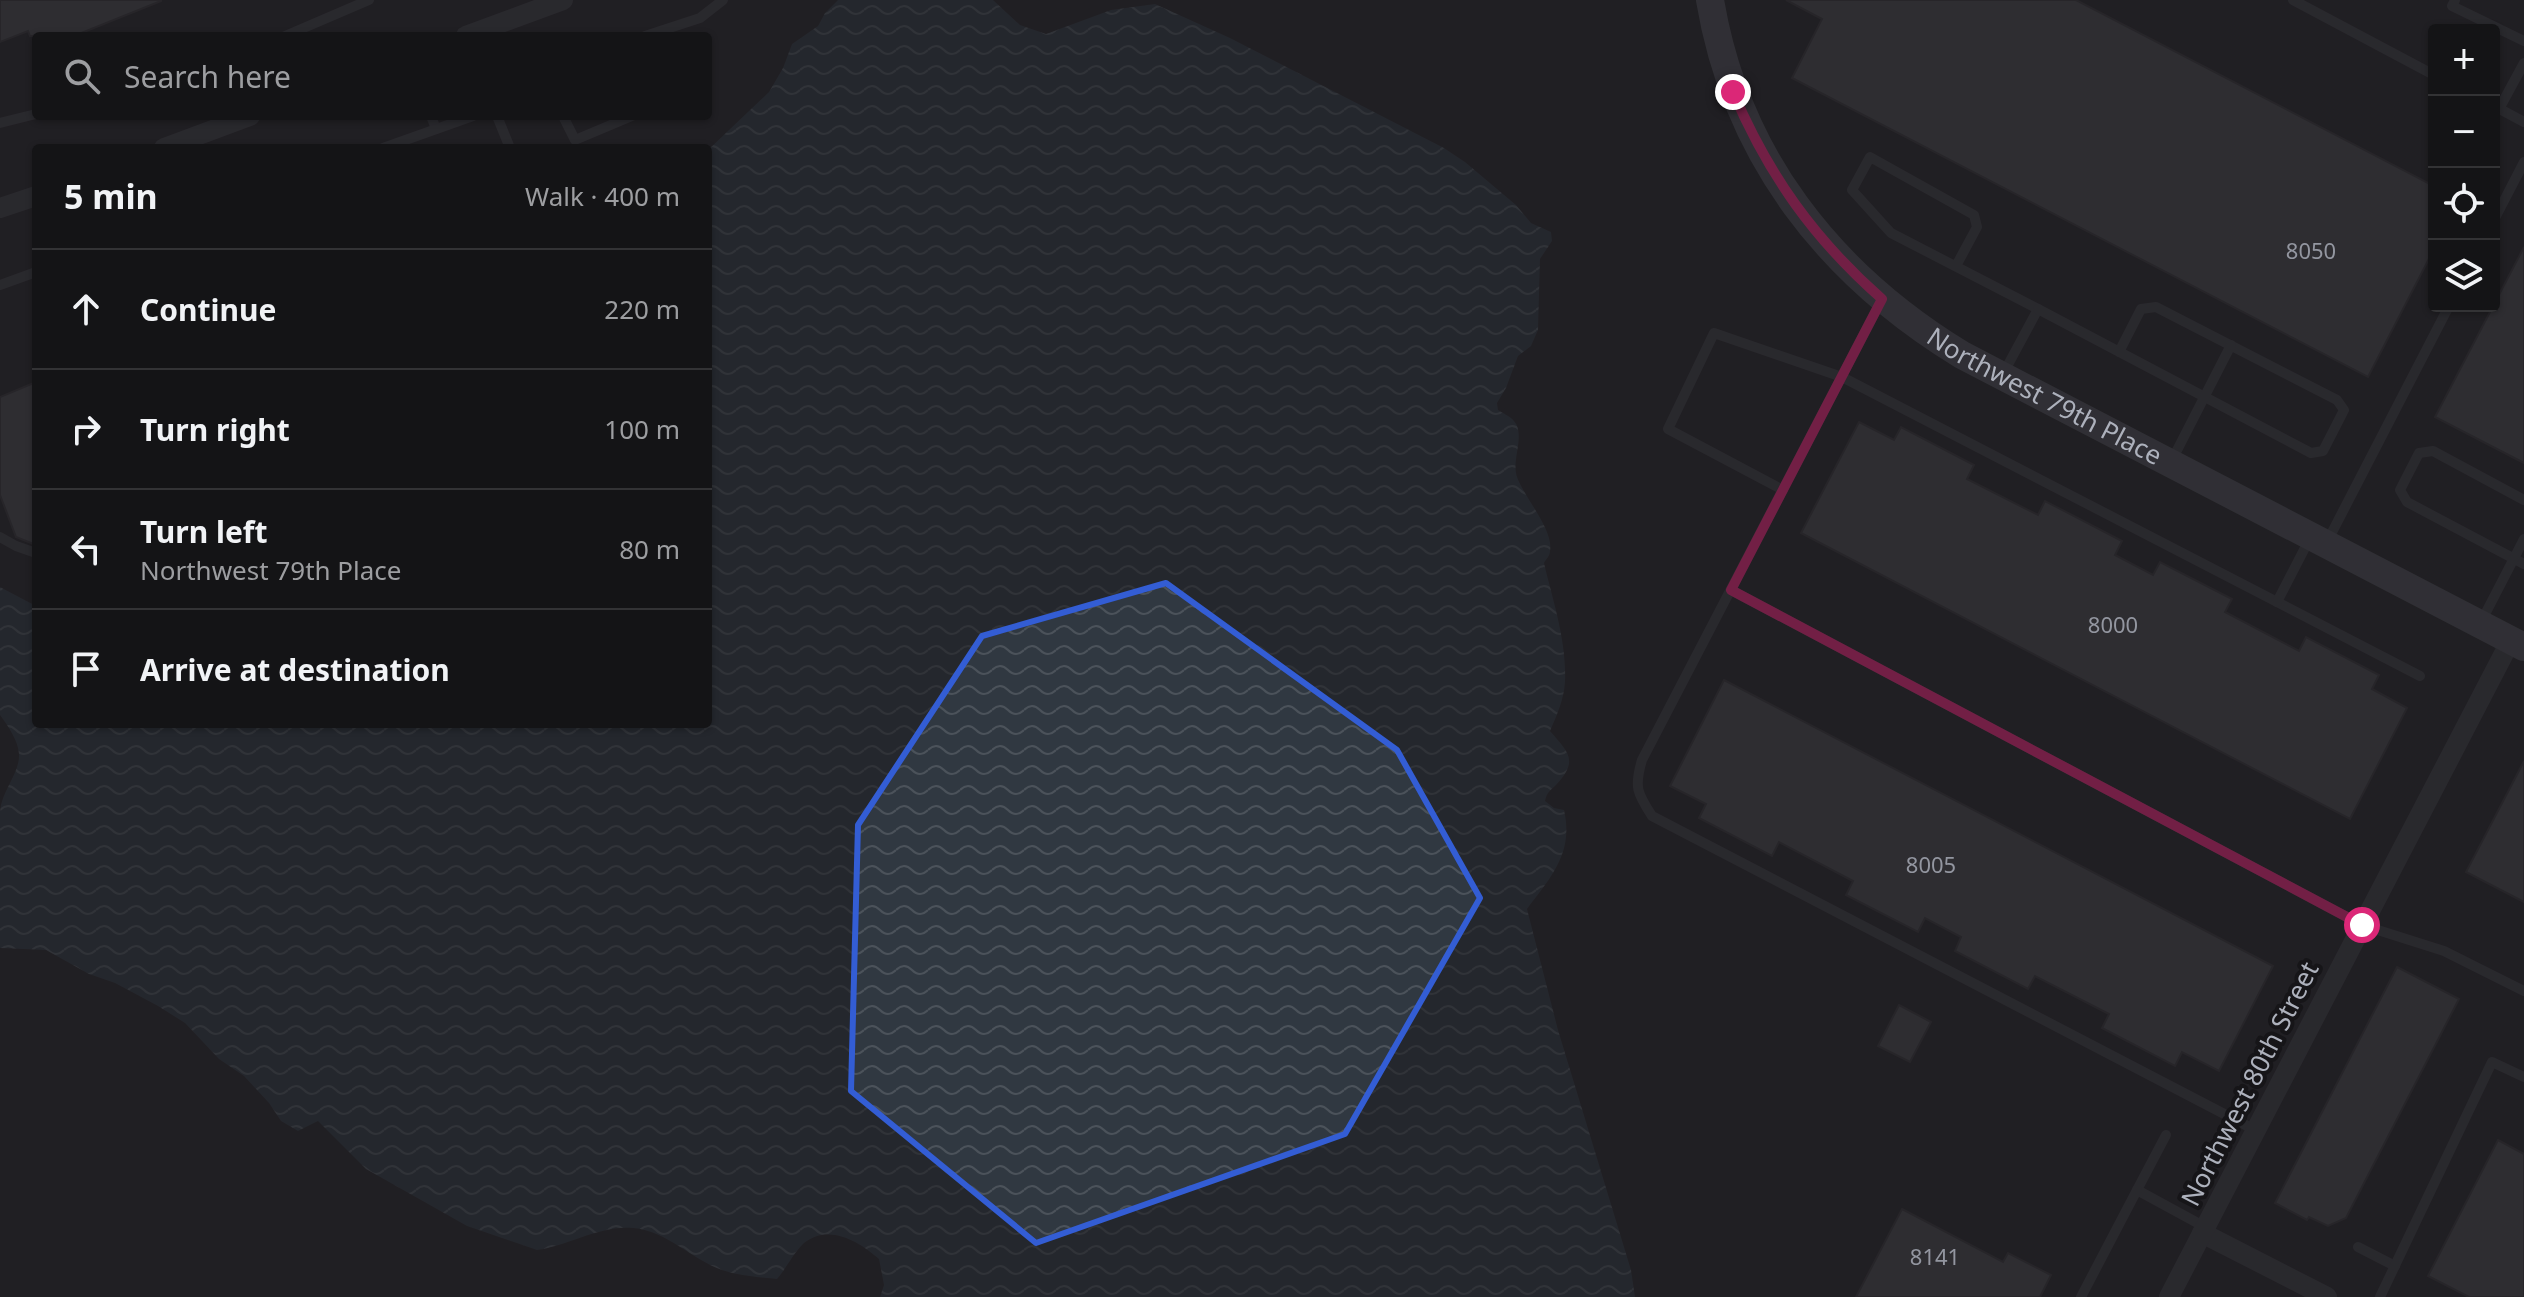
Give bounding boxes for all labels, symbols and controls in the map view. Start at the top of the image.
map controls [2428,24,2500,312]
button: + [2428,24,2500,96]
search box [32,32,712,120]
icon: search [60,54,104,98]
text: Search here [124,56,291,97]
route end [1715,74,1751,110]
button: − [2428,96,2500,168]
button: locate [2428,168,2500,240]
text: 5 min [64,173,158,219]
text: Walk · 400 m [525,178,680,214]
house number: 8050 [2286,235,2336,265]
button: layers [2428,240,2500,312]
icon: ahead [64,287,108,331]
text: Continue [140,289,276,330]
text: 220 m [604,291,680,327]
street label: Northwest 79th Place [1920,318,2169,473]
icon: right [64,407,108,451]
text: Turn right [140,409,290,450]
text: 100 m [604,411,680,447]
text: Turn left [140,511,268,552]
icon: left [64,527,108,571]
text: 80 m [619,531,680,567]
text: Northwest 79th Place [140,552,402,588]
house number: 8000 [2088,609,2138,639]
icon: arrive [64,647,108,691]
text: Arrive at destination [140,649,450,690]
house number: 8005 [1906,849,1956,879]
route start [2344,907,2380,943]
street label: Northwest 80th Street [2172,955,2326,1212]
house number: 8141 [1910,1241,1960,1271]

